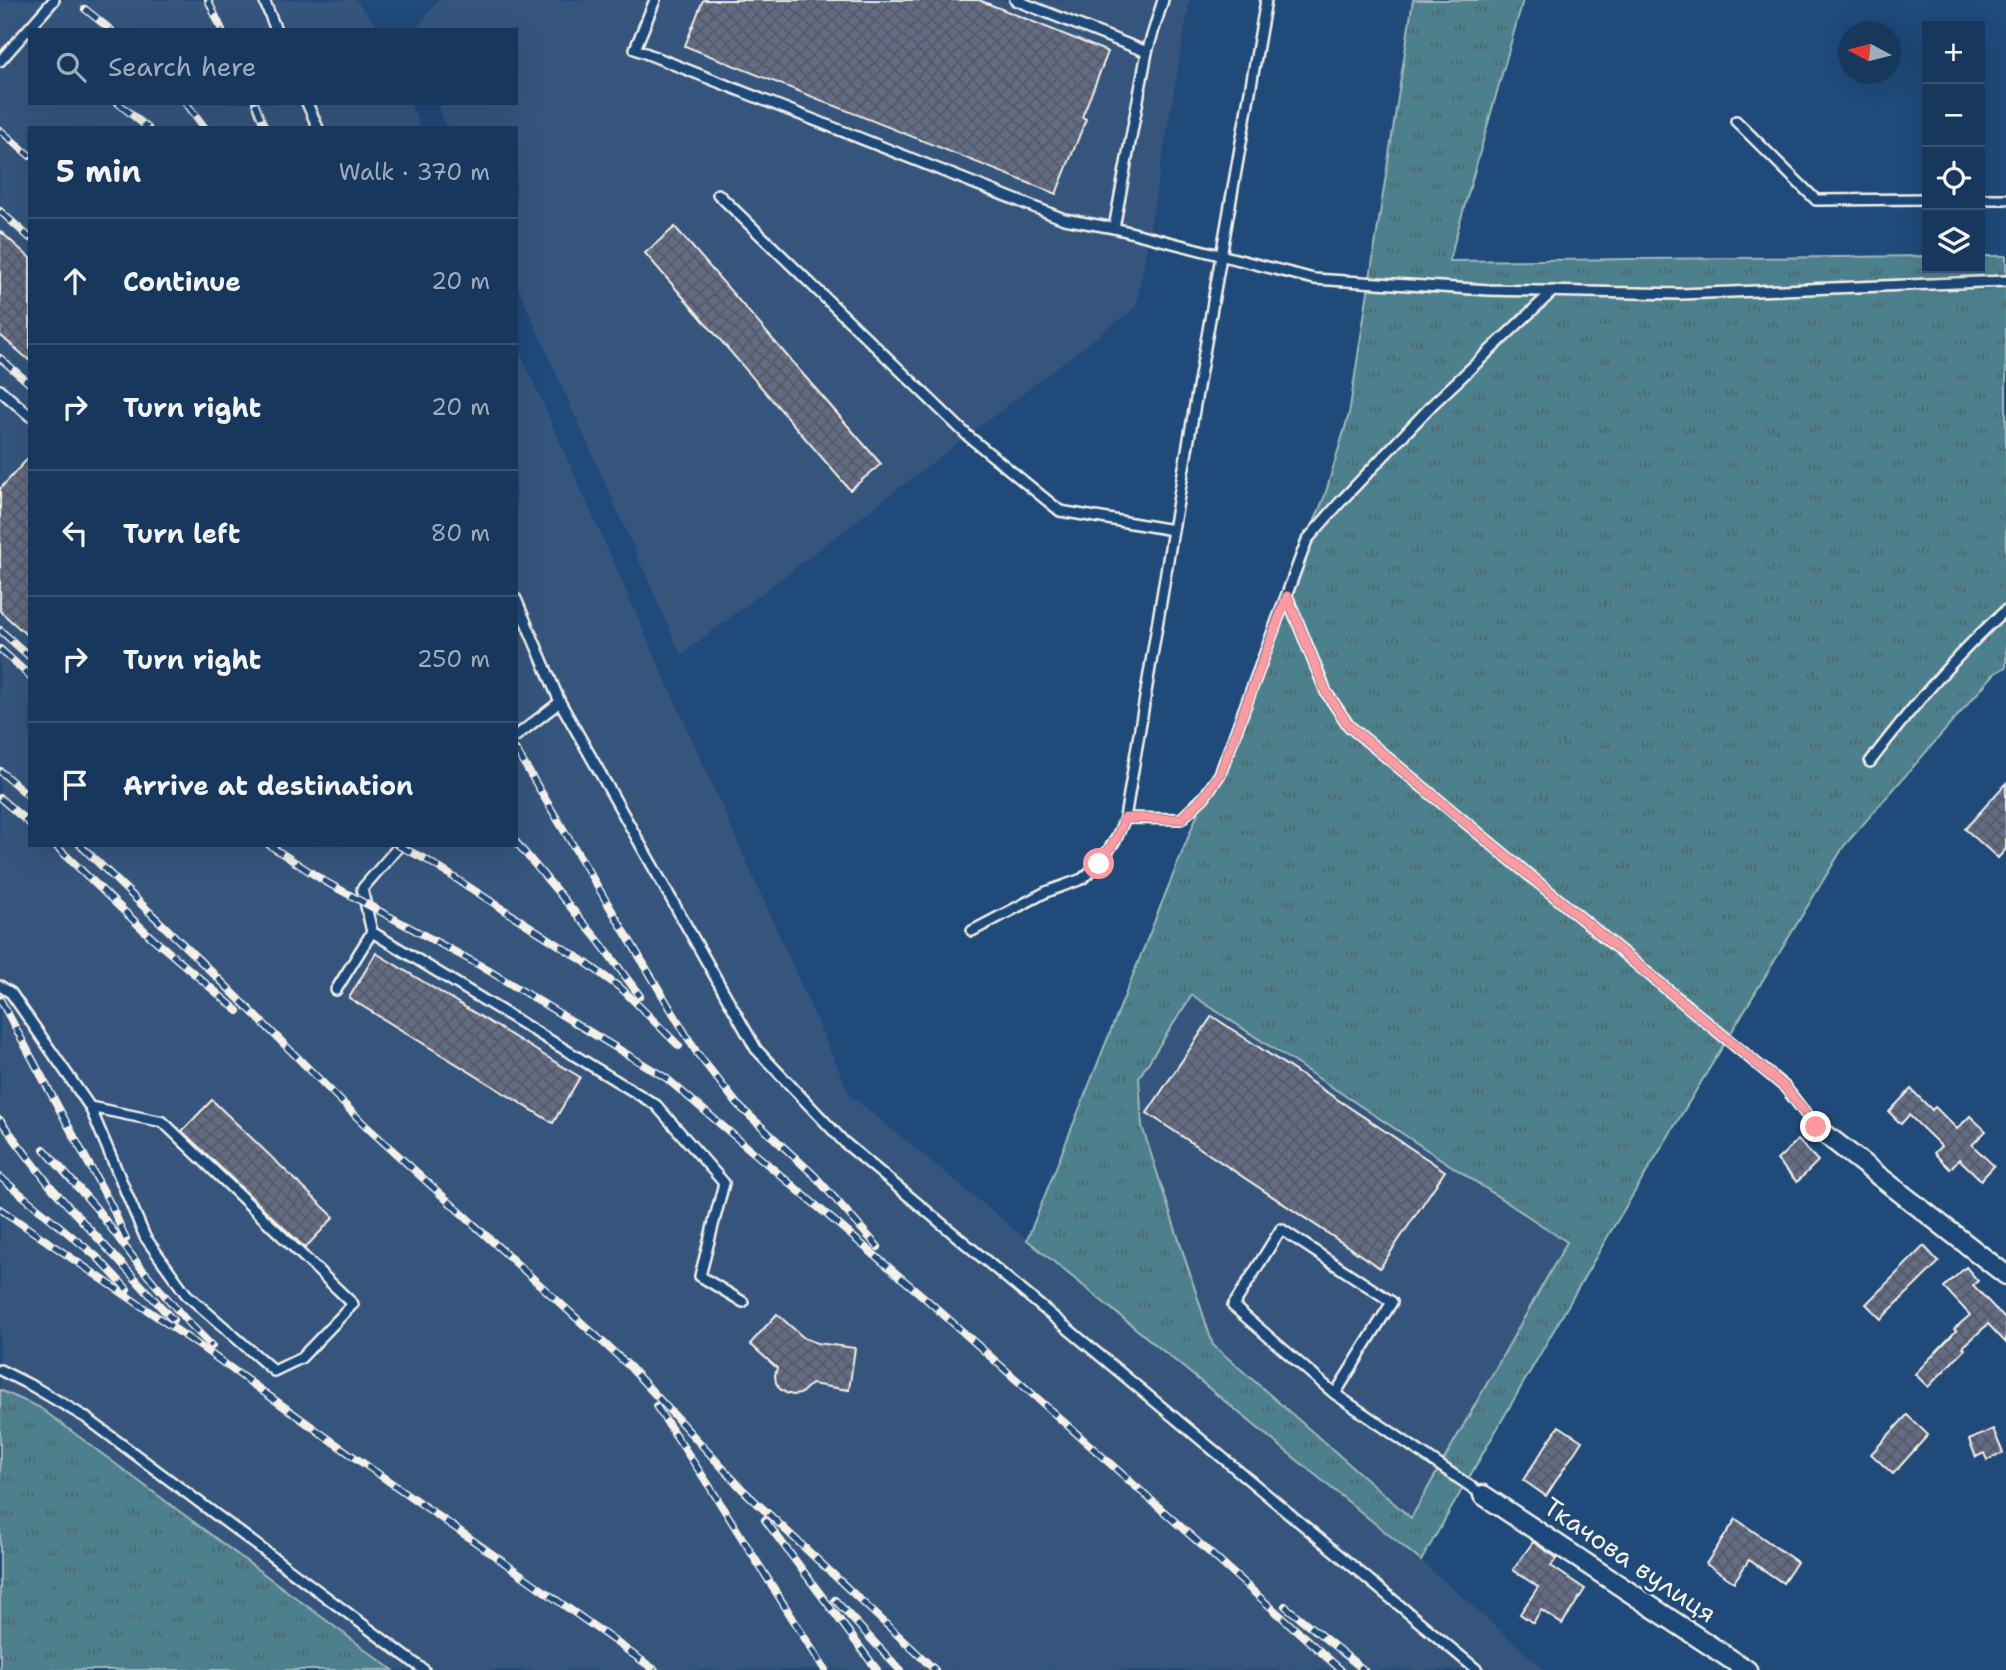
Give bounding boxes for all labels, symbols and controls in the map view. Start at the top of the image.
north arrow [1838,21,1901,84]
map controls [1922,21,1985,273]
button: + [1922,21,1985,84]
search box [28,28,518,105]
icon: search [52,48,90,86]
text: Search here [108,49,257,84]
button: − [1922,84,1985,147]
button: locate [1922,147,1985,210]
text: 5 min [56,151,141,192]
text: Walk · 370 m [339,157,490,187]
button: layers [1922,210,1985,273]
icon: ahead [56,262,94,300]
text: Continue [123,264,241,299]
text: 20 m [431,266,490,296]
icon: right [56,388,94,426]
text: Turn right [123,390,261,425]
text: 20 m [431,392,490,422]
icon: left [56,514,94,552]
text: Turn left [123,516,240,551]
text: 80 m [431,518,490,548]
icon: right [56,640,94,678]
text: Turn right [123,642,261,677]
text: 250 m [417,644,490,674]
icon: arrive [56,766,94,804]
text: Arrive at destination [123,768,413,803]
route start [1083,848,1114,879]
route end [1800,1111,1831,1142]
street label: Ткачова вулиця [1537,1489,1724,1630]

